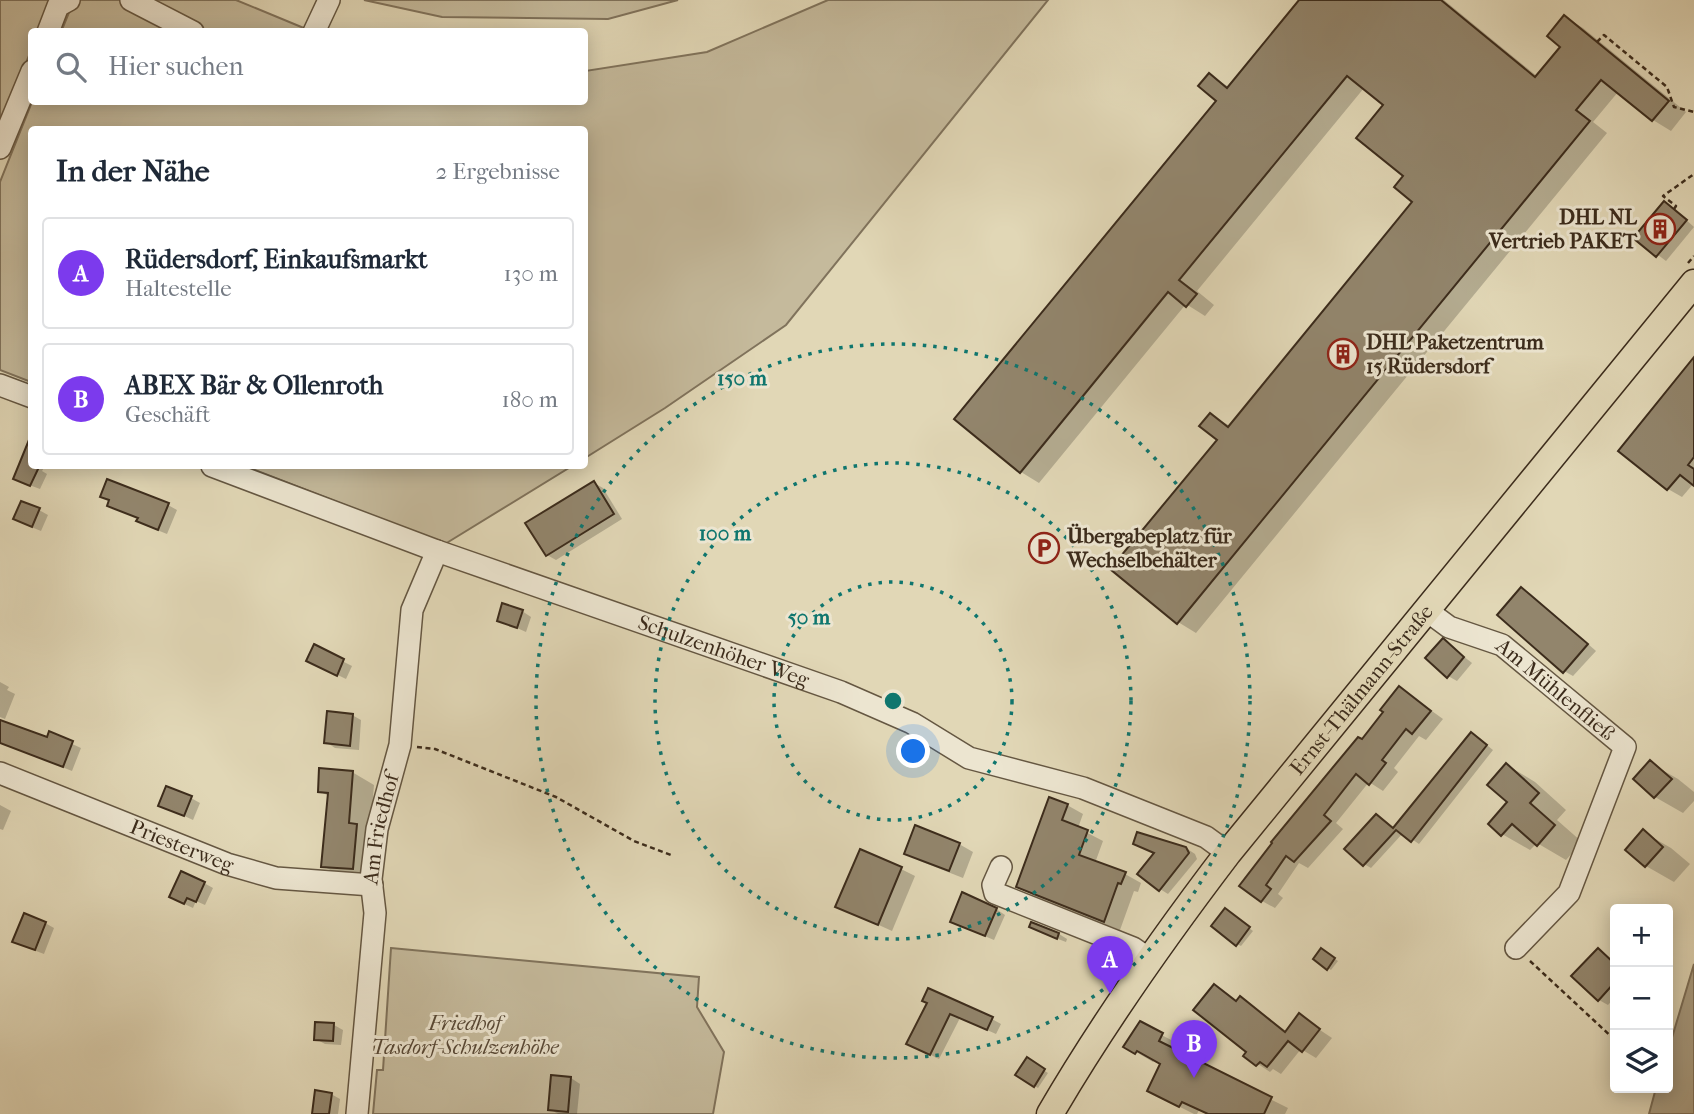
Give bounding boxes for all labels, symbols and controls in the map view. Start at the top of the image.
search box [28,28,588,105]
icon: search [52,48,90,86]
text: Hier suchen [108,51,244,82]
text: In der Nähe [56,154,210,189]
text: 2 Ergebnisse [435,158,560,185]
place label: DHL NL Vertrieb PAKET [1488,205,1638,253]
building icon: DHL NL Vertrieb PAKET [1643,212,1677,246]
text: Rüdersdorf, Einkaufsmarkt [125,244,427,275]
text: A [74,260,88,287]
text: 130 m [504,260,558,287]
text: Haltestelle [125,275,232,302]
place label: DHL Paketzentrum 15 Rüdersdorf [1366,330,1544,378]
building icon: DHL Paketzentrum 15 Rüdersdorf [1326,337,1360,371]
text: 150 m [717,366,768,390]
text: ABEX Bär & Ollenroth [125,370,383,401]
text: B [74,386,88,413]
text: 180 m [501,386,558,413]
text: Geschäft [125,401,211,428]
text: 100 m [699,521,752,545]
place label: Übergabeplatz für Wechselbehälter [1066,523,1233,572]
parking icon: Übergabeplatz für Wechselbehälter [1027,531,1061,565]
street label: Ernst-Thälmann-Straße [1285,600,1438,780]
text: 50 m [788,605,831,629]
street label: Schulzenhöher Weg [635,610,813,692]
street label: Am Mühlenfließ [1491,633,1620,746]
centre of rings [881,689,905,713]
your location [896,734,930,768]
street label: Am Friedhof [358,767,405,887]
street label: Priesterweg [127,814,237,877]
map controls [1610,904,1673,1093]
button: + [1610,904,1673,967]
pin: A [1087,936,1133,994]
button: − [1610,967,1673,1030]
park label: Friedhof Tasdorf-Schulzenhöhe [371,1011,559,1059]
pin: B [1171,1020,1217,1078]
button: layers [1610,1030,1673,1093]

